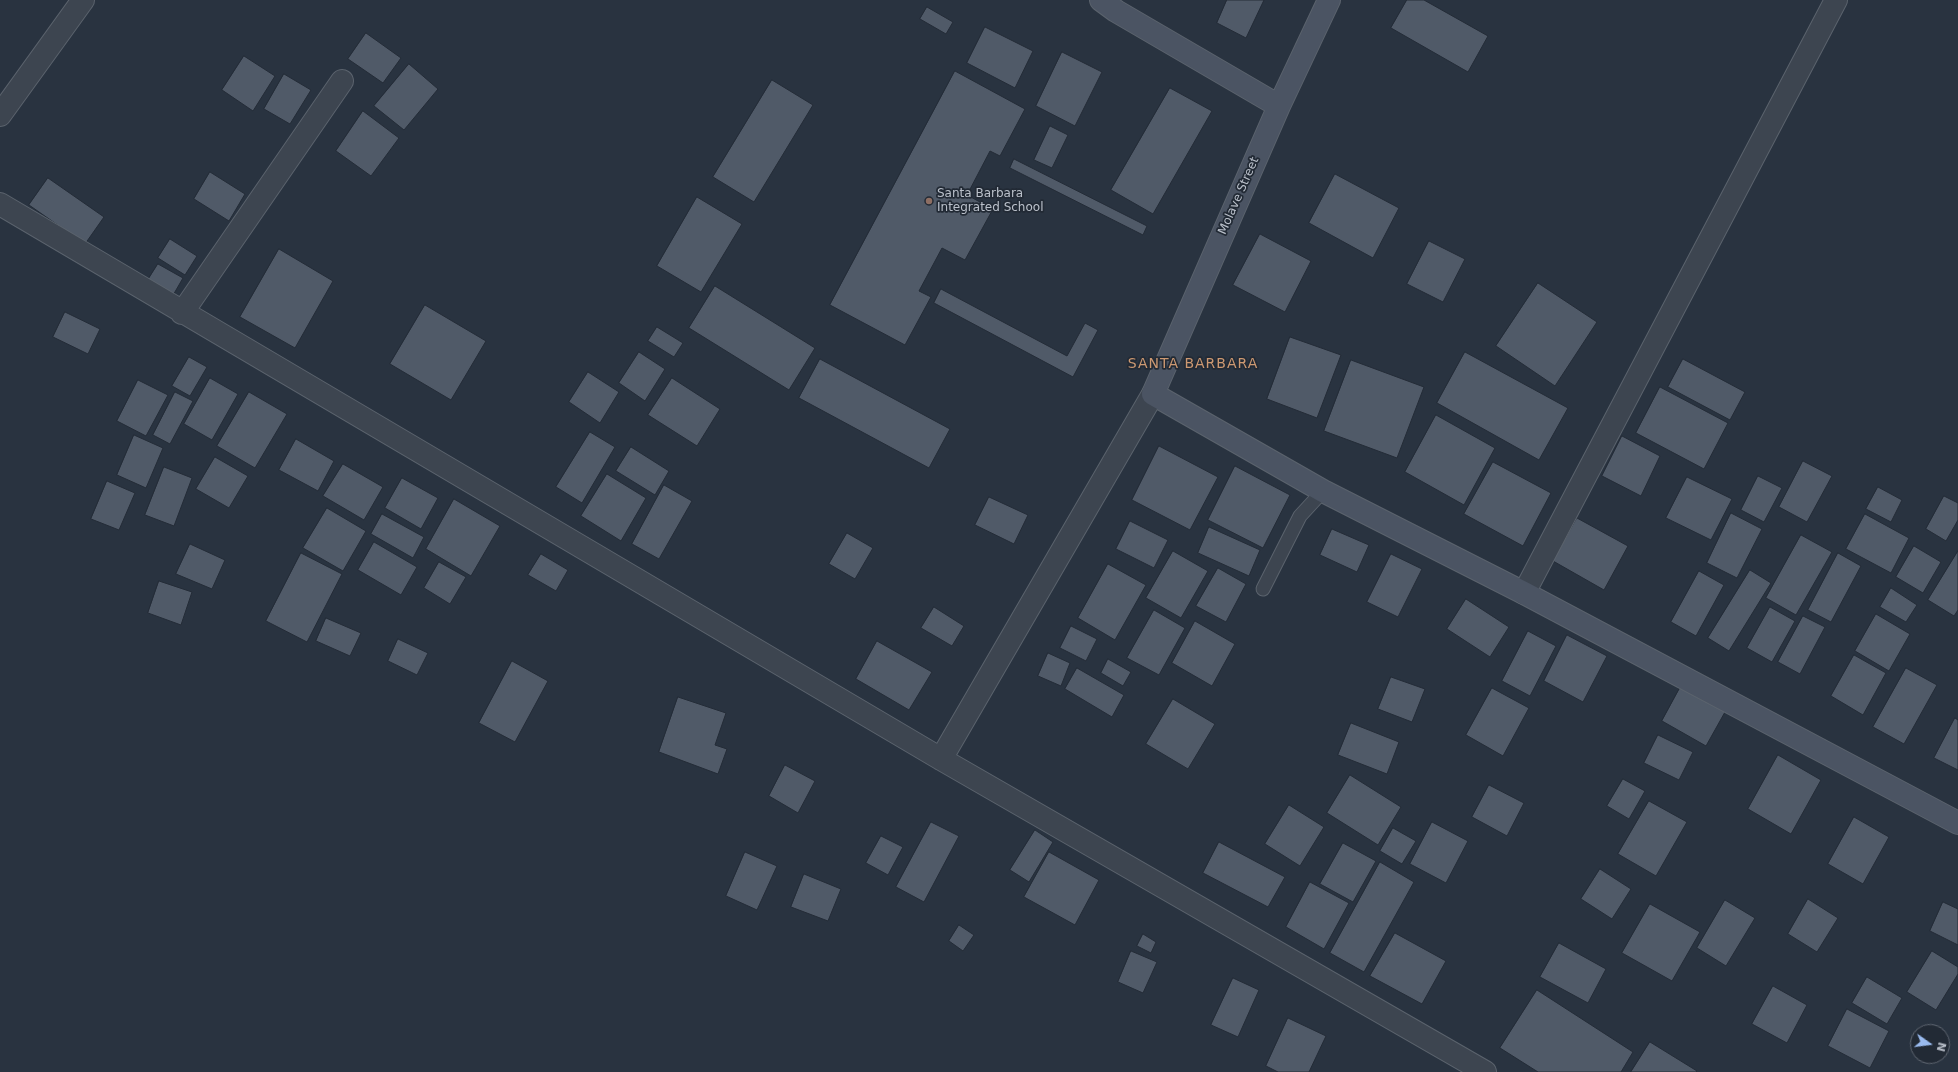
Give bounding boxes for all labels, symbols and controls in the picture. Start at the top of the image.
street label: Molave Street [1216,155,1262,237]
place label: Santa Barbara Integrated School [937,187,1043,215]
marker: Santa Barbara Integrated School [924,196,934,206]
district label: SANTA BARBARA [1128,356,1258,372]
north arrow [1910,1024,1950,1064]
text: N [1934,1041,1949,1053]

